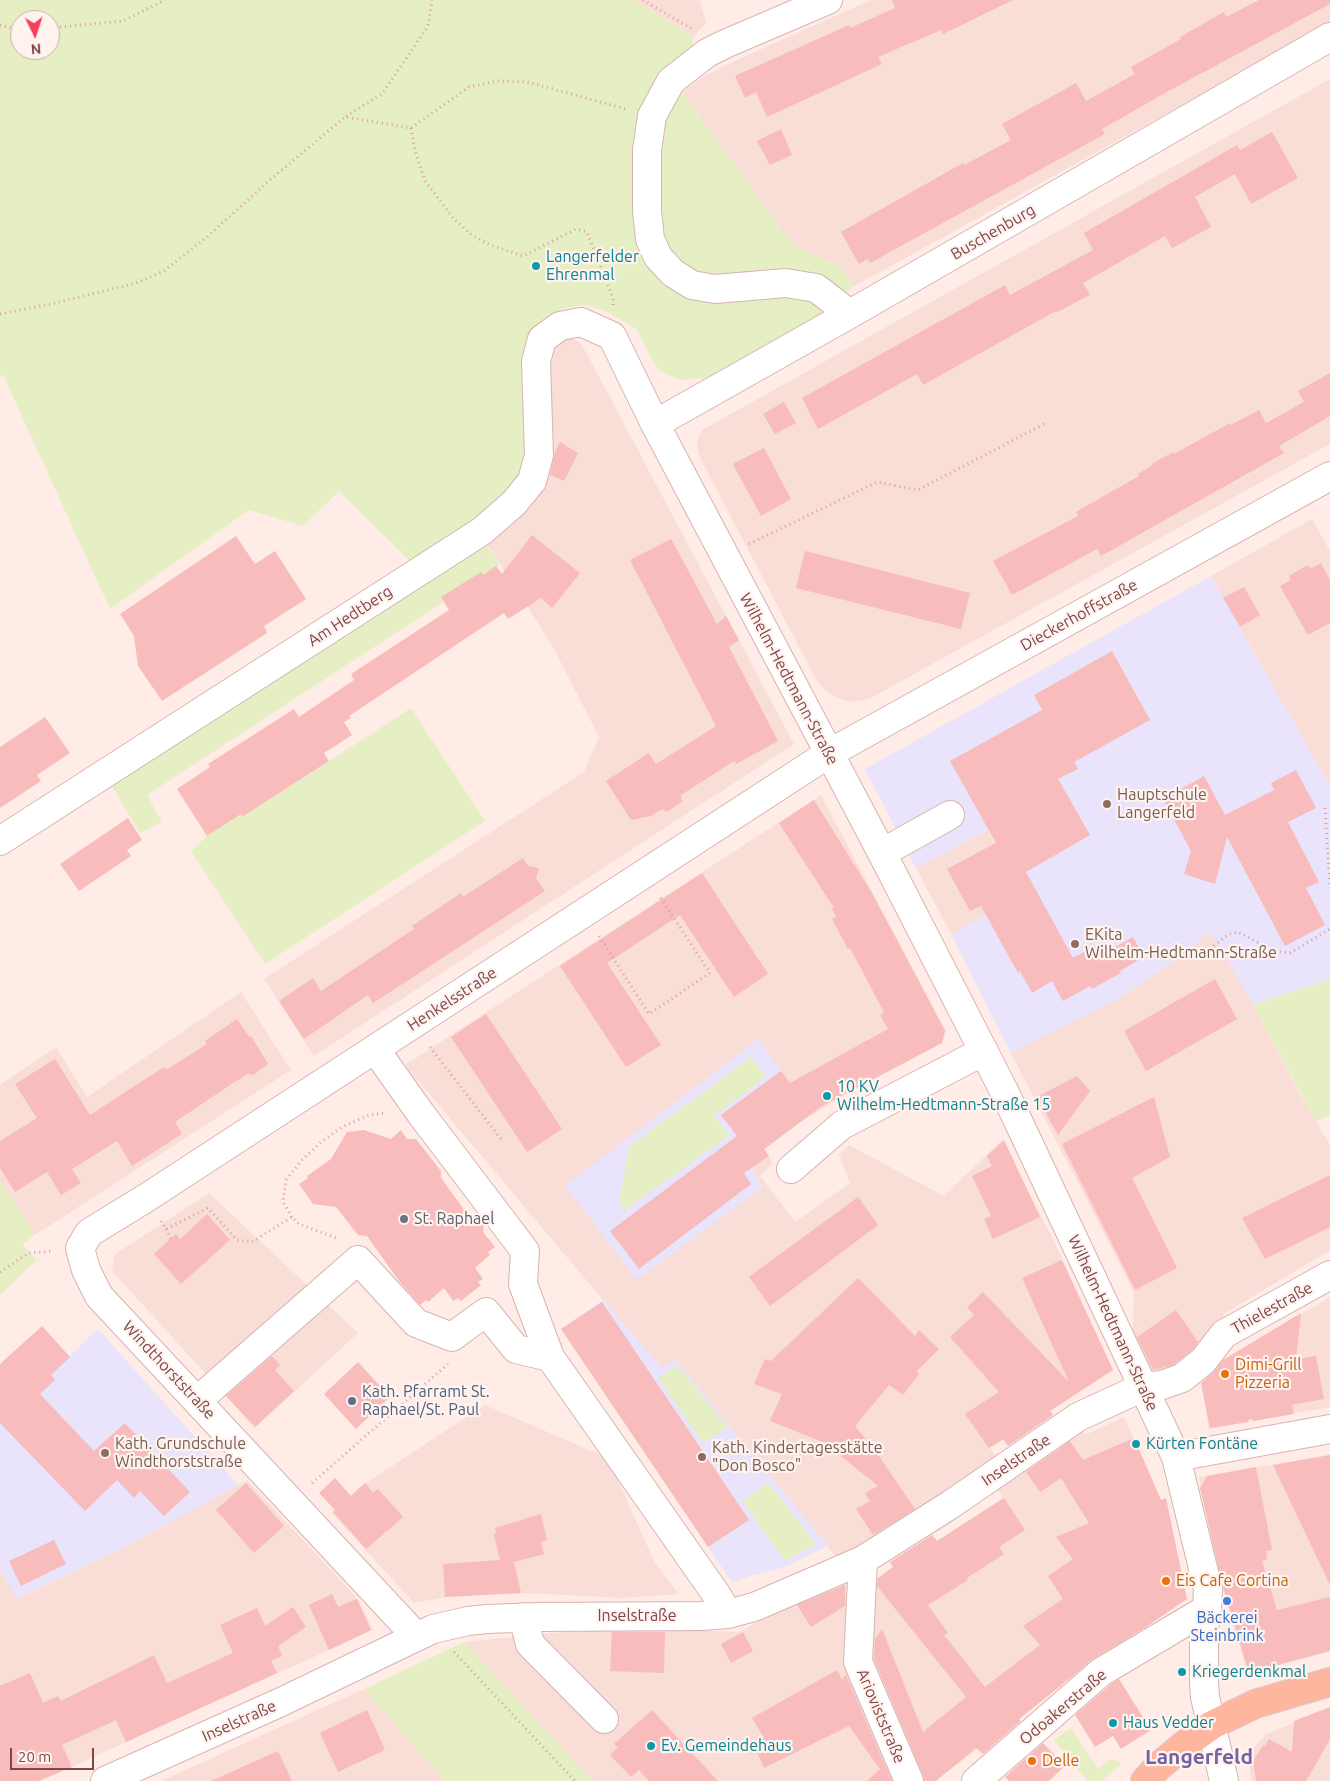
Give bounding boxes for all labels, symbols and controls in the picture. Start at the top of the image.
north arrow [10,10,60,60]
text: N [30,41,42,57]
street label: Buschenburg [947,200,1039,264]
place label: Langerfelder Ehrenmal [546,247,639,285]
marker: Langerfelder Ehrenmal [530,260,542,272]
street label: Dieckerhoffstraße [1017,575,1141,655]
street label: Am Hedtberg [304,582,396,650]
street label: Wilhelm-Hedtmann-Straße [736,590,842,768]
place label: Hauptschule Langerfeld [1117,785,1207,823]
marker: Hauptschule Langerfeld [1101,798,1113,810]
place label: EKita Wilhelm-Hedtmann-Straße [1085,925,1277,963]
marker: EKita Wilhelm-Hedtmann-Straße [1069,938,1081,950]
street label: Henkelsstraße [404,963,500,1035]
place label: 10 KV Wilhelm-Hedtmann-Straße 15 [837,1077,1050,1115]
marker: 10 KV Wilhelm-Hedtmann-Straße 15 [821,1090,833,1102]
place label: St. Raphael [414,1209,494,1229]
marker: St. Raphael [398,1213,410,1225]
street label: Wilhelm-Hedtmann-Straße [1064,1232,1162,1414]
street label: Thielestraße [1228,1278,1316,1338]
street label: Windthorststraße [118,1317,220,1423]
place label: Dimi-Grill Pizzeria [1235,1355,1301,1393]
marker: Dimi-Grill Pizzeria [1219,1368,1231,1380]
place label: Kath. Pfarramt St. Raphael/St. Paul [362,1382,490,1420]
marker: Kath. Pfarramt St. Raphael/St. Paul [346,1395,358,1407]
street label: Inselstraße [978,1430,1054,1490]
place label: Kath. Grundschule Windthorststraße [115,1434,246,1472]
place label: Kürten Fontäne [1146,1434,1258,1454]
place label: Kath. Kindertagesstätte "Don Bosco" [712,1438,883,1476]
marker: Kürten Fontäne [1130,1438,1142,1450]
marker: Kath. Grundschule Windthorststraße [99,1447,111,1459]
marker: Kath. Kindertagesstätte "Don Bosco" [696,1451,708,1463]
place label: Eis Cafe Cortina [1176,1571,1289,1591]
marker: Eis Cafe Cortina [1160,1575,1172,1587]
marker: Bäckerei Steinbrink [1221,1595,1233,1607]
street label: Inselstraße [597,1606,677,1626]
place label: Bäckerei Steinbrink [1190,1608,1264,1646]
place label: Kriegerdenkmal [1192,1662,1306,1682]
street label: Odoakerstraße [1015,1665,1111,1749]
street label: Arioviststraße [853,1666,909,1766]
marker: Kriegerdenkmal [1176,1666,1188,1678]
street label: Inselstraße [199,1696,279,1746]
place label: Haus Vedder [1123,1713,1214,1733]
marker: Haus Vedder [1107,1717,1119,1729]
place label: Ev. Gemeindehaus [661,1736,791,1756]
scale bar [12,1738,96,1770]
marker: Ev. Gemeindehaus [645,1740,657,1752]
district label: Langerfeld [1145,1744,1253,1770]
text: 20 m [18,1748,51,1765]
place label: Delle [1042,1751,1079,1771]
marker: Delle [1026,1755,1038,1767]

